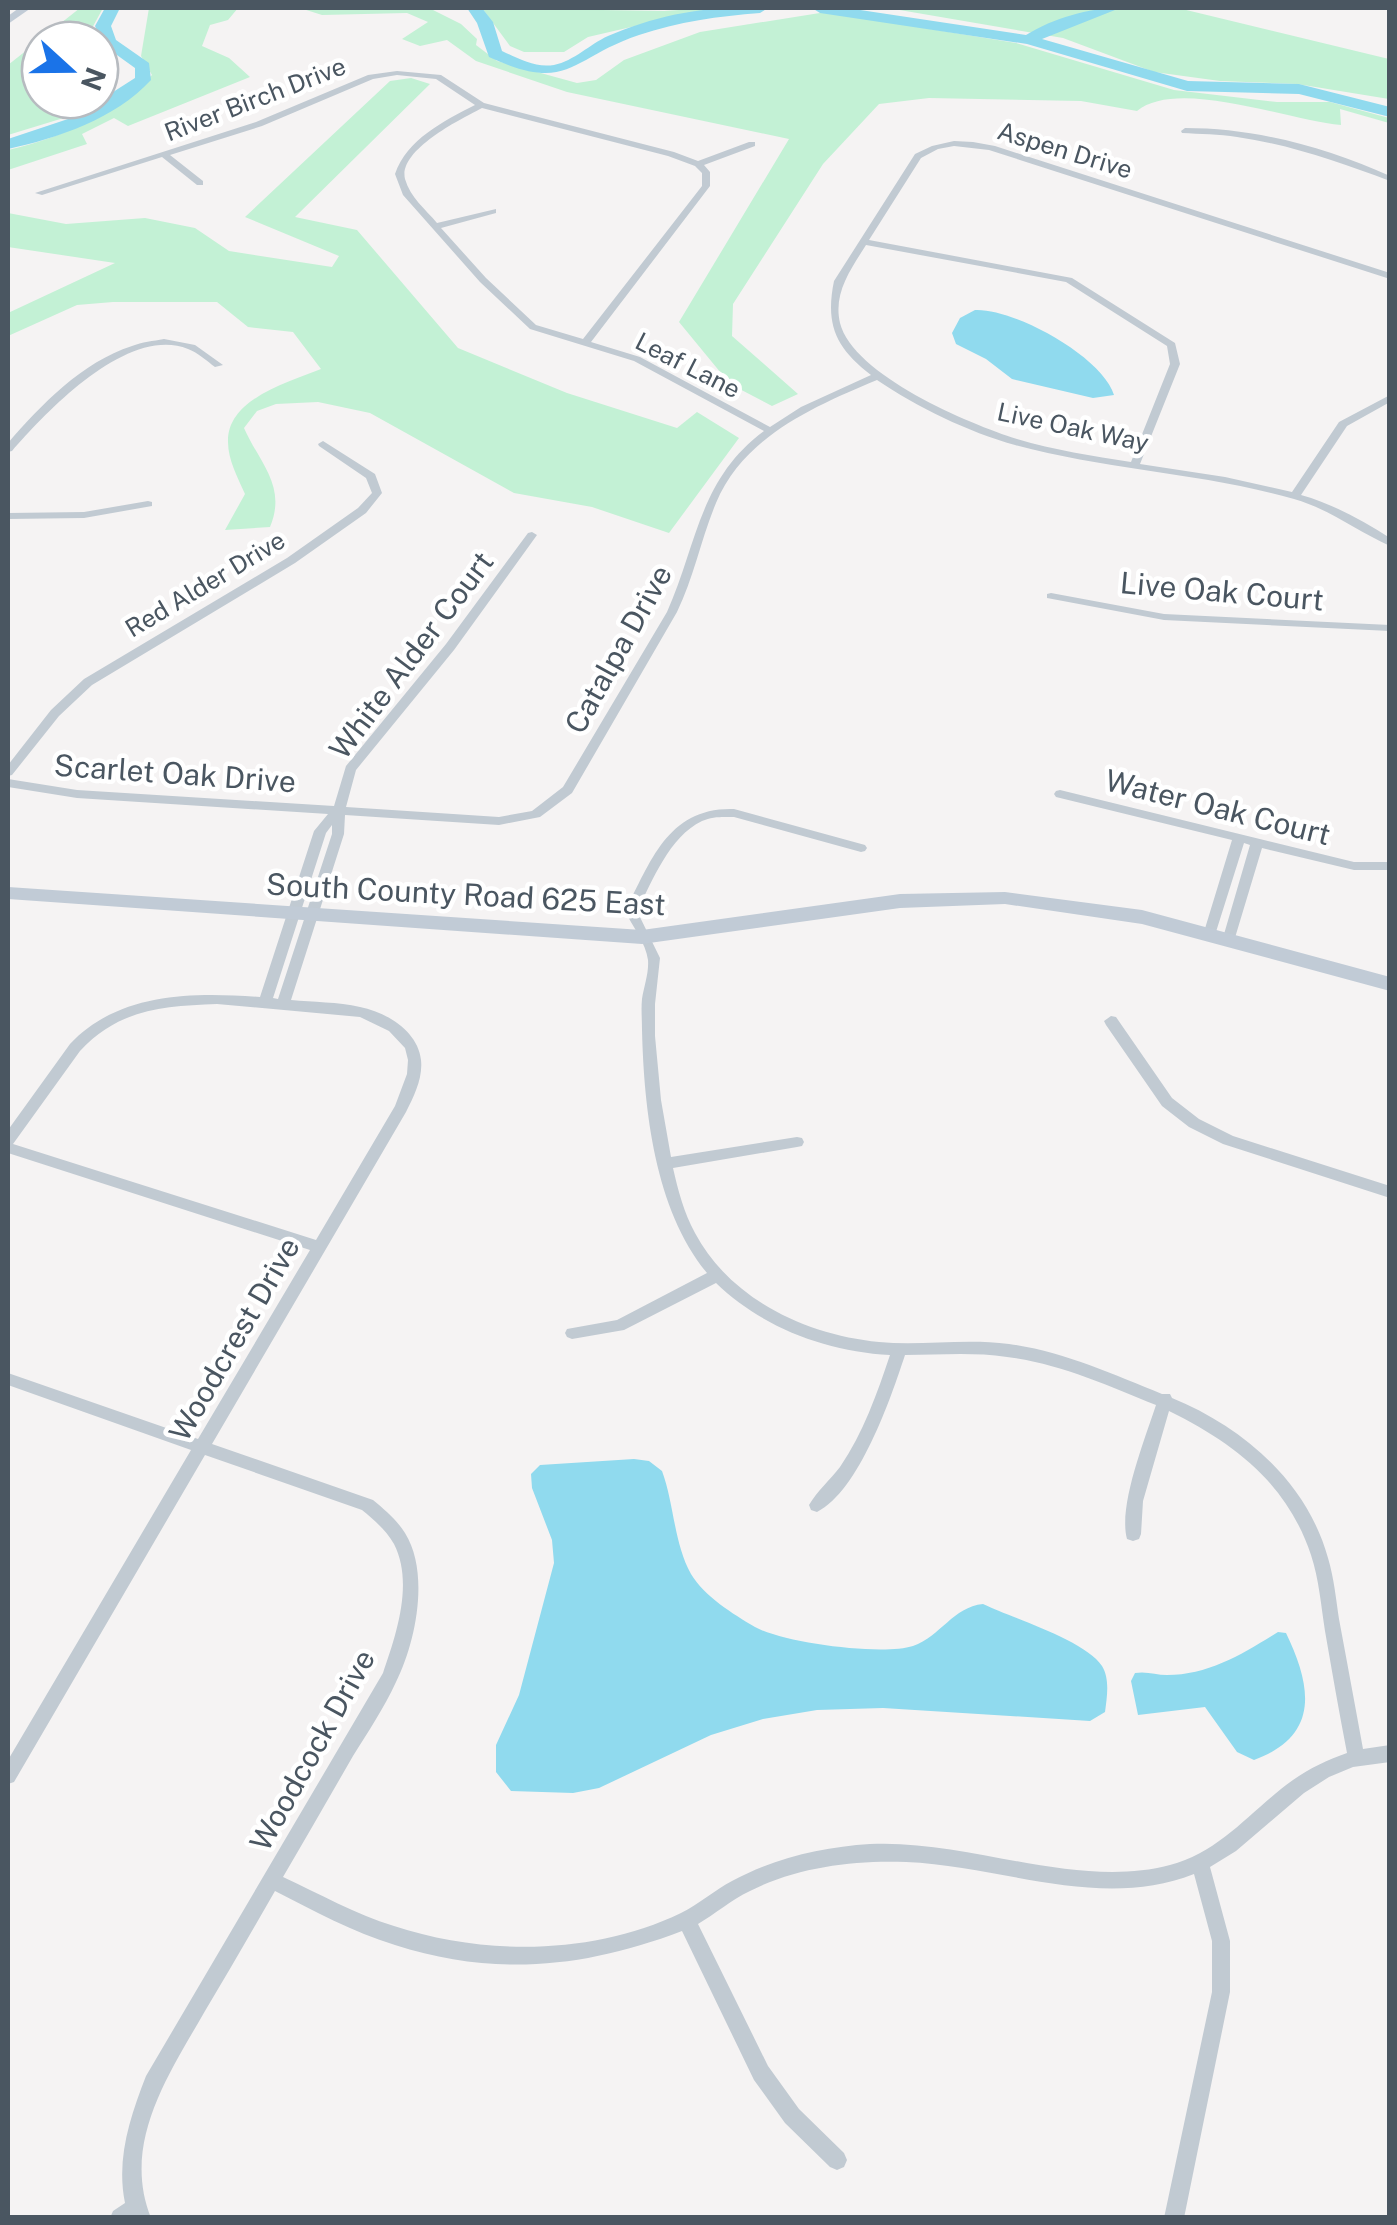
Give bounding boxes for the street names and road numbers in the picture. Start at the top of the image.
street label: River Birch Drive [160,51,350,147]
street label: Aspen Drive [994,115,1136,185]
street label: Leaf Lane [631,326,745,404]
street label: Live Oak Way [995,396,1151,458]
street label: Red Alder Drive [120,525,290,643]
street label: White Alder Court [321,544,501,766]
street label: Catalpa Drive [557,559,679,739]
street label: Live Oak Court [1119,564,1325,618]
street label: Scarlet Oak Drive [53,747,297,799]
street label: Water Oak Court [1102,762,1334,852]
street label: South County Road 625 East [265,866,667,922]
street label: Woodcrest Drive [161,1231,307,1447]
street label: Woodcock Drive [242,1643,382,1857]

